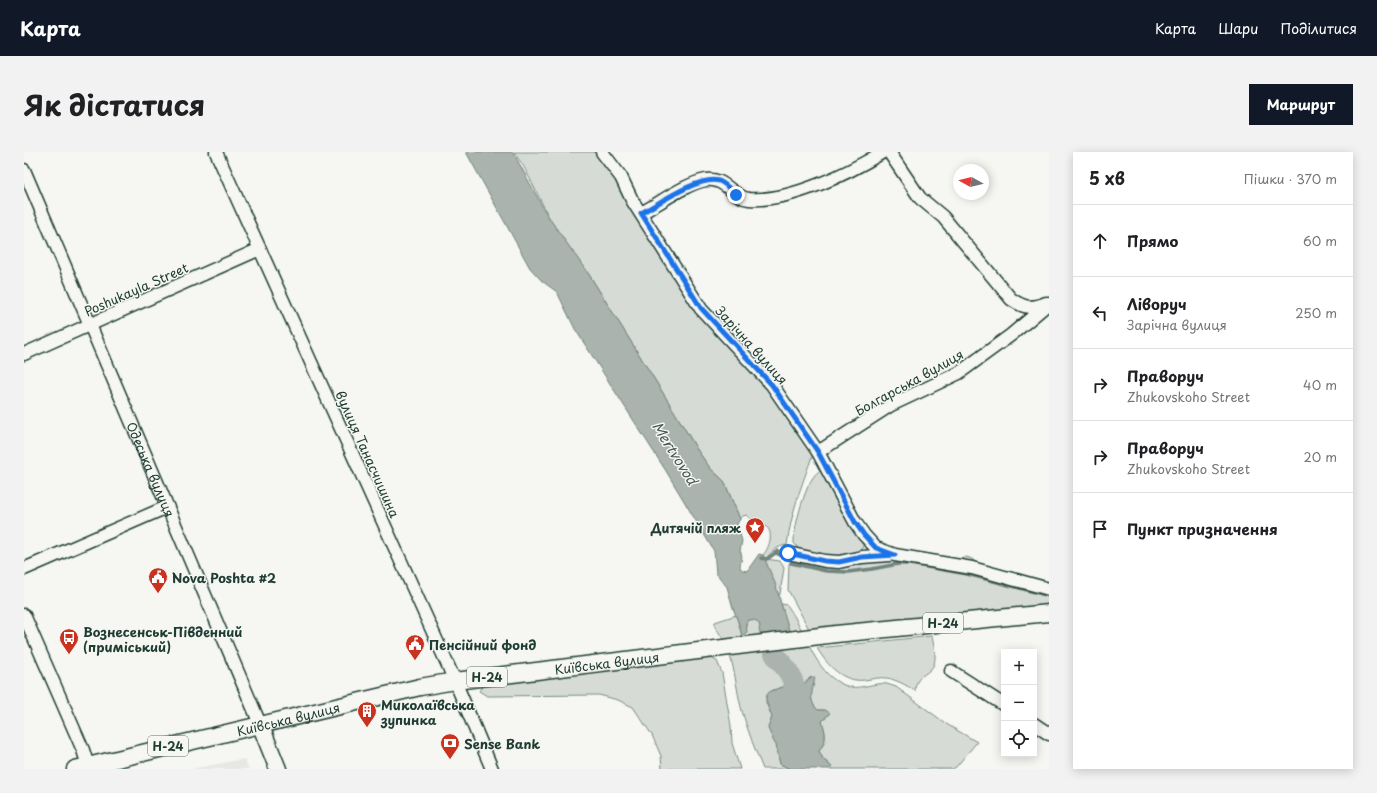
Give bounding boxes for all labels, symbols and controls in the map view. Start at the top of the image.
text: Карта [20,14,81,42]
text: Карта [1155,18,1196,39]
text: Шари [1218,18,1258,39]
text: Поділитися [1280,18,1357,39]
text: Як дістатися [24,83,205,126]
button: Маршрут [1249,84,1353,125]
north arrow [953,164,989,200]
text: 5 хв [1089,165,1125,191]
text: Пішки · 370 m [1244,169,1337,188]
route end [727,186,745,204]
text: Прямо [1127,229,1178,252]
icon: ahead [1089,230,1111,252]
text: 60 m [1303,231,1337,250]
street label: Poshukayla Street [81,258,191,320]
text: Ліворуч [1127,292,1187,315]
street label: Зарічна вулиця [712,302,792,388]
icon: left [1089,302,1111,324]
text: 250 m [1295,303,1337,322]
text: Зарічна вулиця [1127,315,1227,334]
street label: Болгарська вулиця [851,344,967,420]
text: Праворуч [1127,364,1204,387]
icon: right [1089,374,1111,396]
text: 40 m [1303,375,1337,394]
street label: вулиця Танасчишина [331,387,405,521]
text: Zhukovskoho Street [1127,387,1250,406]
water label: Mertvovod [647,417,704,490]
street label: Одеська вулиця [123,418,180,520]
text: Праворуч [1127,436,1204,459]
icon: right [1089,446,1111,468]
text: 20 m [1303,447,1337,466]
text: Zhukovskoho Street [1127,459,1250,478]
place icon: Дитячій пляж [744,516,766,544]
text: Пункт призначення [1127,517,1278,540]
place label: Дитячій пляж [650,518,741,537]
icon: arrive [1089,518,1111,540]
route start [779,544,797,562]
public building icon: Nova Poshta #2 [147,566,169,594]
place label: Nova Poshta #2 [172,568,276,587]
road number: Н-24 [923,613,963,633]
place label: Вознесенськ-Південний (приміський) [83,622,243,656]
bus stop icon: Вознесенськ-Південний (приміський) [58,627,80,655]
public building icon: Пенсійний фонд [404,633,426,661]
place label: Пенсійний фонд [429,635,536,654]
street label: Київська вулиця [553,646,660,678]
map controls [1001,649,1037,757]
button: + [1001,649,1037,685]
road number: Н-24 [467,667,507,687]
button: − [1001,685,1037,721]
place label: Миколаївська зупинка [380,695,475,729]
street label: Київська вулиця [235,697,342,740]
building icon: Миколаївська зупинка [356,700,378,728]
button: locate [1001,721,1037,757]
bank icon: Sense Bank [439,732,461,760]
place label: Sense Bank [464,734,541,753]
road number: Н-24 [148,736,188,756]

